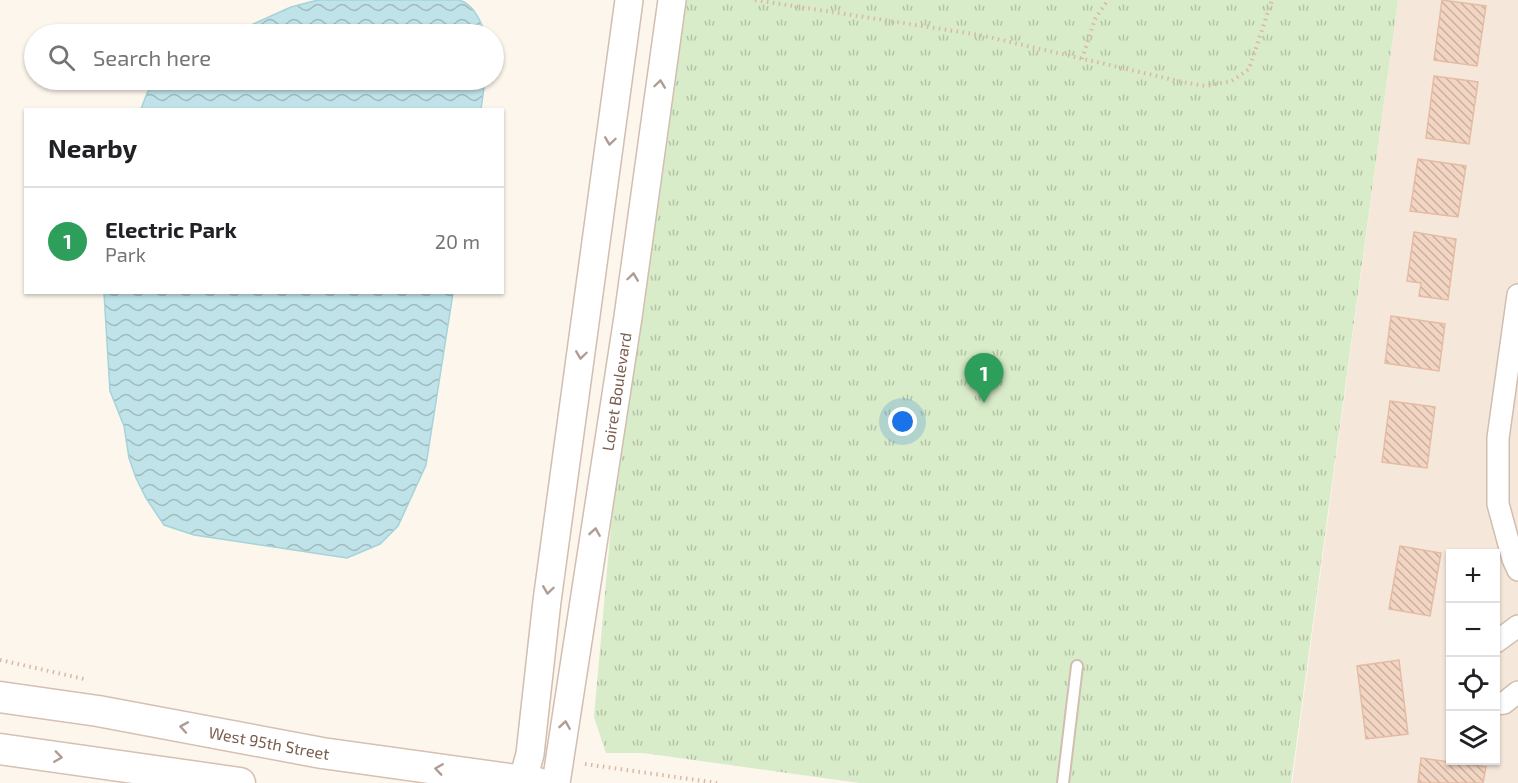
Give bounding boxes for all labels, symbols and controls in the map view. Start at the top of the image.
search box [24,24,504,90]
icon: search [45,41,78,74]
text: Search here [93,44,211,70]
one-way arrow [654,80,666,89]
text: Nearby [48,132,137,163]
one-way arrow [604,137,616,146]
text: Electric Park [105,216,237,242]
text: 1 [63,229,72,253]
text: 20 m [435,229,480,253]
text: Park [105,242,146,266]
one-way arrow [627,273,639,282]
street label: Loiret Boulevard [597,331,635,452]
one-way arrow [575,351,587,360]
pin: 1 [964,354,1004,403]
your location [888,407,917,436]
one-way arrow [588,528,600,537]
map controls [1446,549,1500,765]
button: + [1446,549,1500,603]
one-way arrow [543,585,555,595]
button: − [1446,603,1500,657]
button: locate [1446,657,1500,711]
button: layers [1446,711,1500,765]
one-way arrow [179,721,189,734]
one-way arrow [558,721,570,730]
street label: West 95th Street [207,722,331,763]
one-way arrow [53,751,63,763]
one-way arrow [434,764,443,776]

